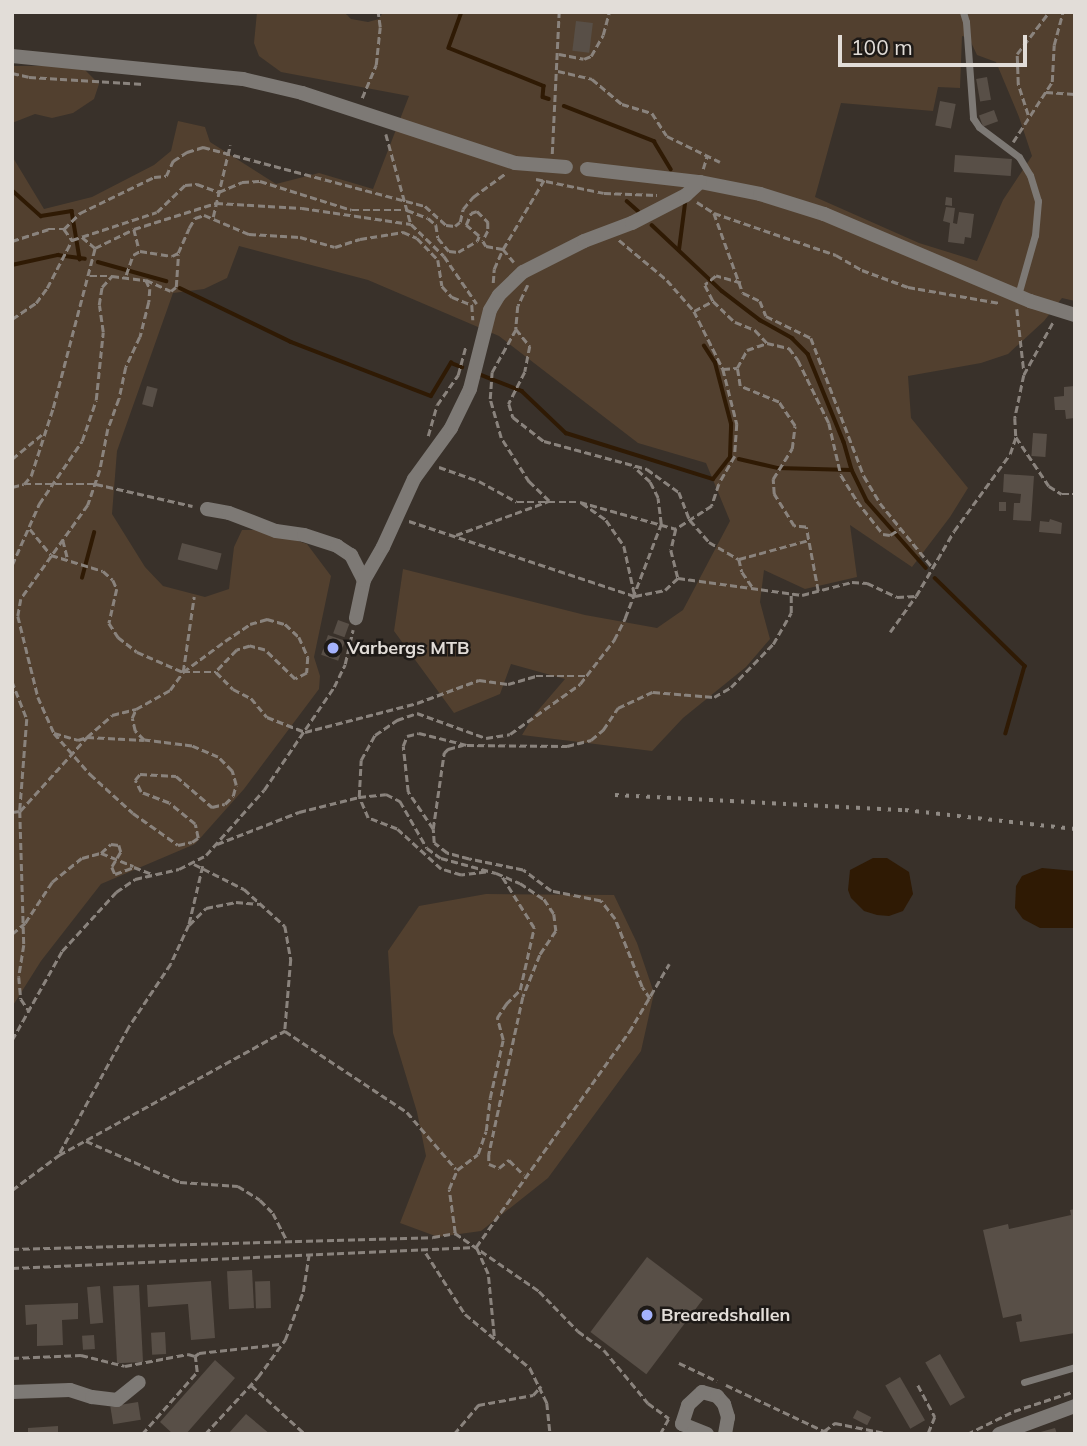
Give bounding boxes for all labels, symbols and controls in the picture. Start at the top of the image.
scale bar [842,21,1031,65]
text: 100 m [851,34,913,60]
place label: Varbergs MTB [347,637,469,659]
marker: Varbergs MTB [325,640,341,656]
place label: Brearedshallen [661,1304,790,1326]
marker: Brearedshallen [639,1307,655,1323]

